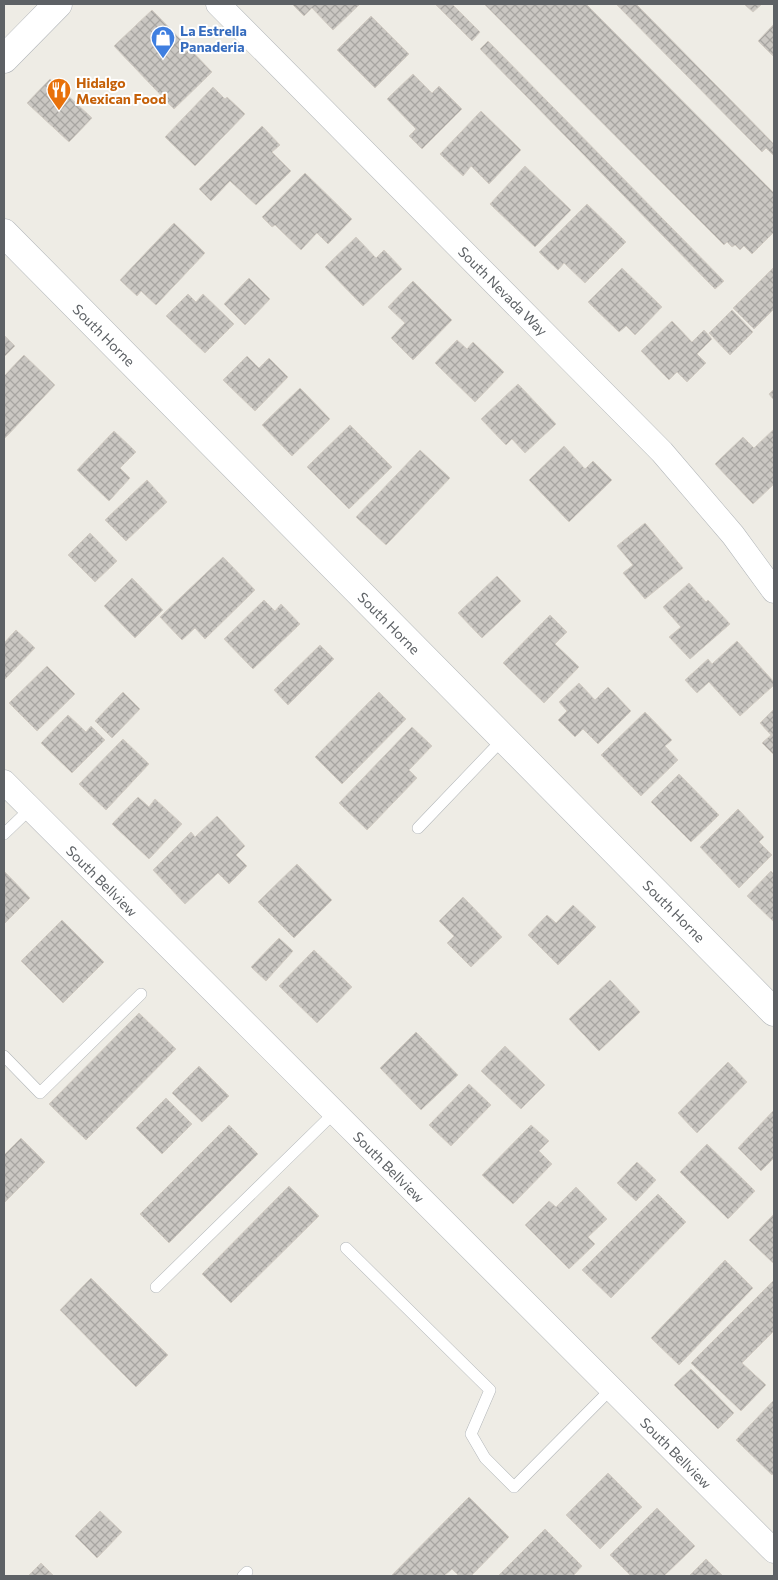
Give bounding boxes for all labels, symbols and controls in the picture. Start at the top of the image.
place label: La Estrella Panaderia [180,22,247,55]
shop icon: La Estrella Panaderia [150,25,176,59]
place label: Hidalgo Mexican Food [76,74,166,107]
restaurant icon: Hidalgo Mexican Food [46,77,72,111]
street label: South Nevada Way [455,243,551,339]
street label: South Horne [69,300,139,370]
street label: South Horne [354,588,424,658]
street label: South Bellview [63,842,141,920]
street label: South Horne [639,876,709,946]
street label: South Bellview [350,1128,428,1206]
street label: South Bellview [637,1414,715,1492]

